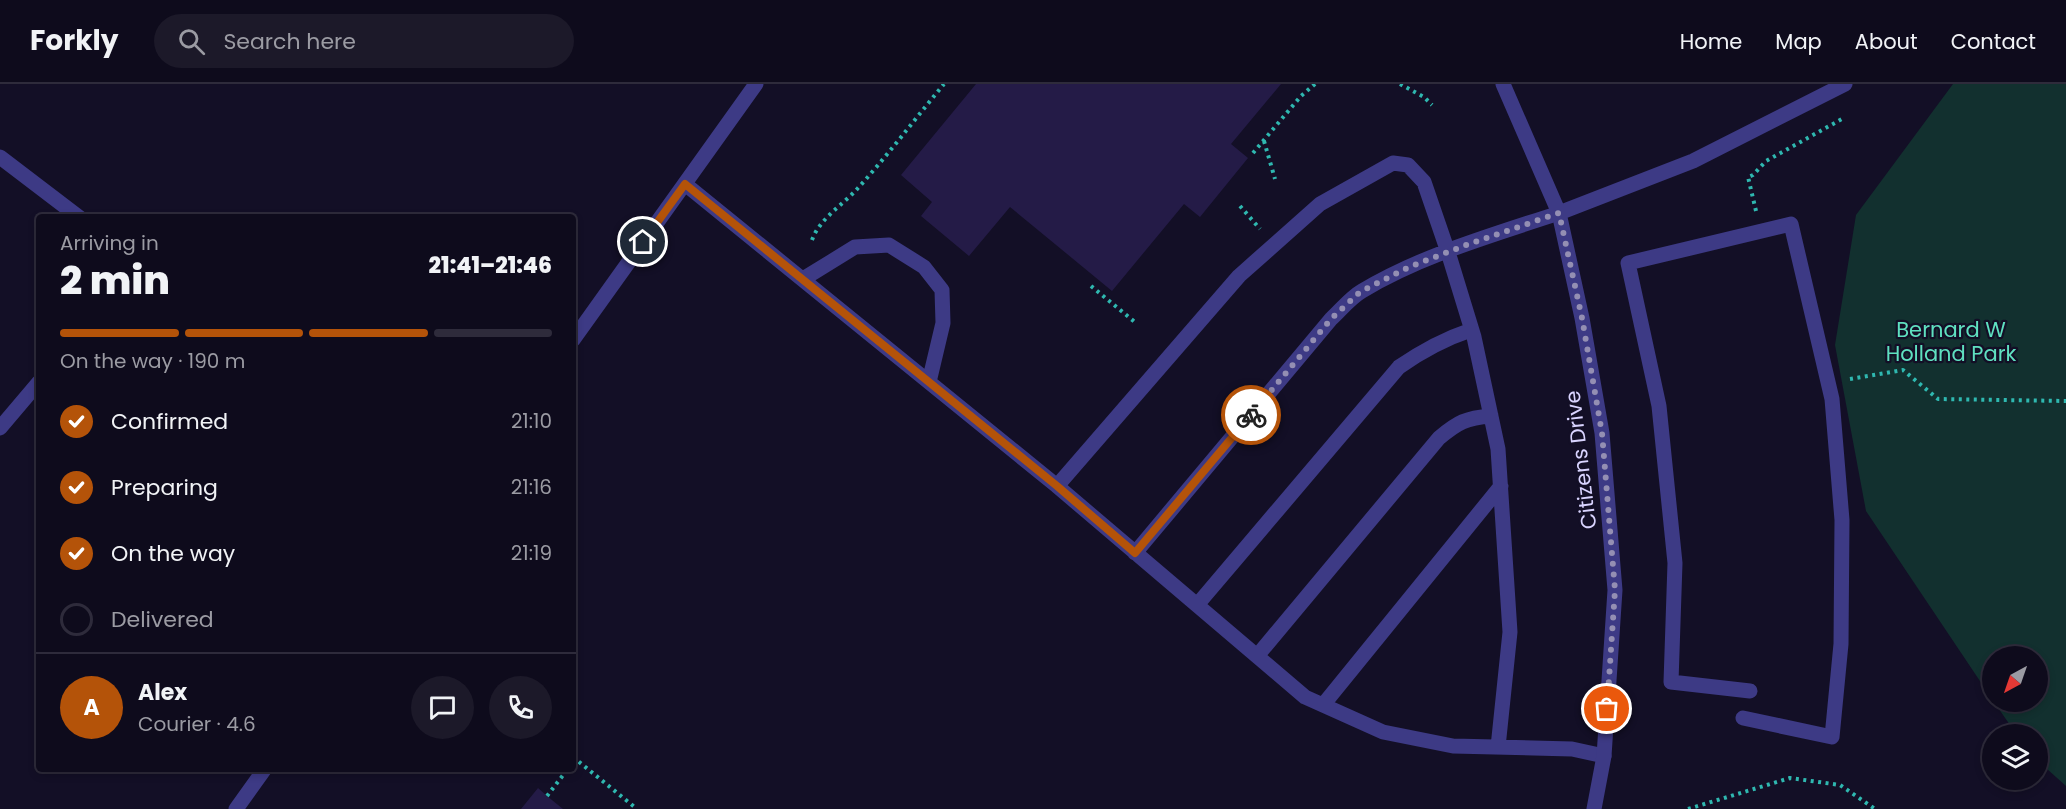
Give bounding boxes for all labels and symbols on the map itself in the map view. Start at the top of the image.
pin [617,216,668,267]
park label: Bernard W Holland Park [1886,315,2017,368]
courier [1221,385,1281,445]
street label: Citizens Drive [1558,389,1603,531]
north arrow [1982,646,2048,712]
pin [1581,683,1632,734]

